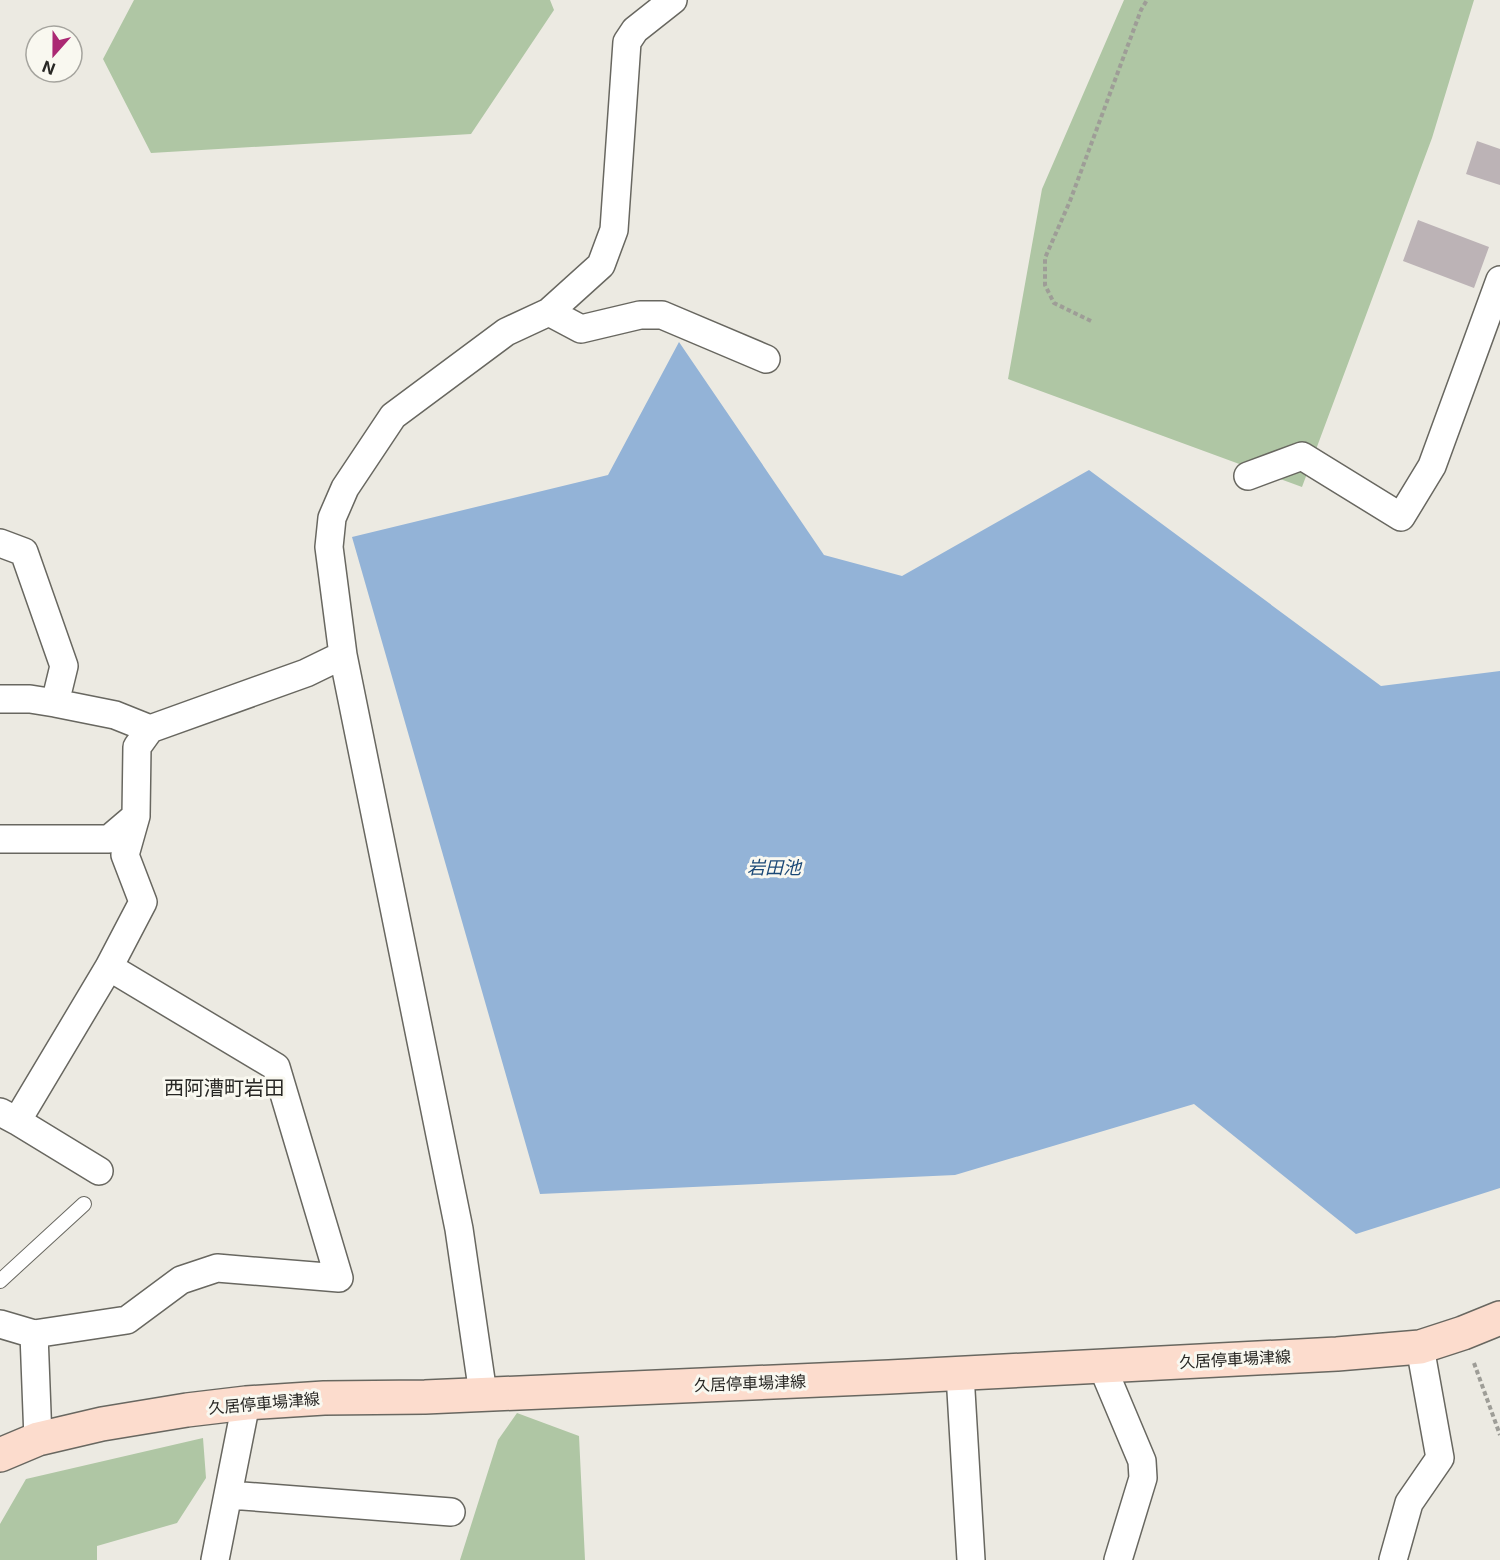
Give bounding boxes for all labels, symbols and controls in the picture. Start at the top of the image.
north arrow [24,24,84,84]
text: N [39,56,58,80]
water label: 岩田池 [747,857,803,878]
district label: 西阿漕町岩田 [164,1076,284,1100]
street label: 久居停車場津線 [1179,1346,1291,1372]
street label: 久居停車場津線 [694,1371,806,1395]
street label: 久居停車場津線 [207,1388,321,1418]

